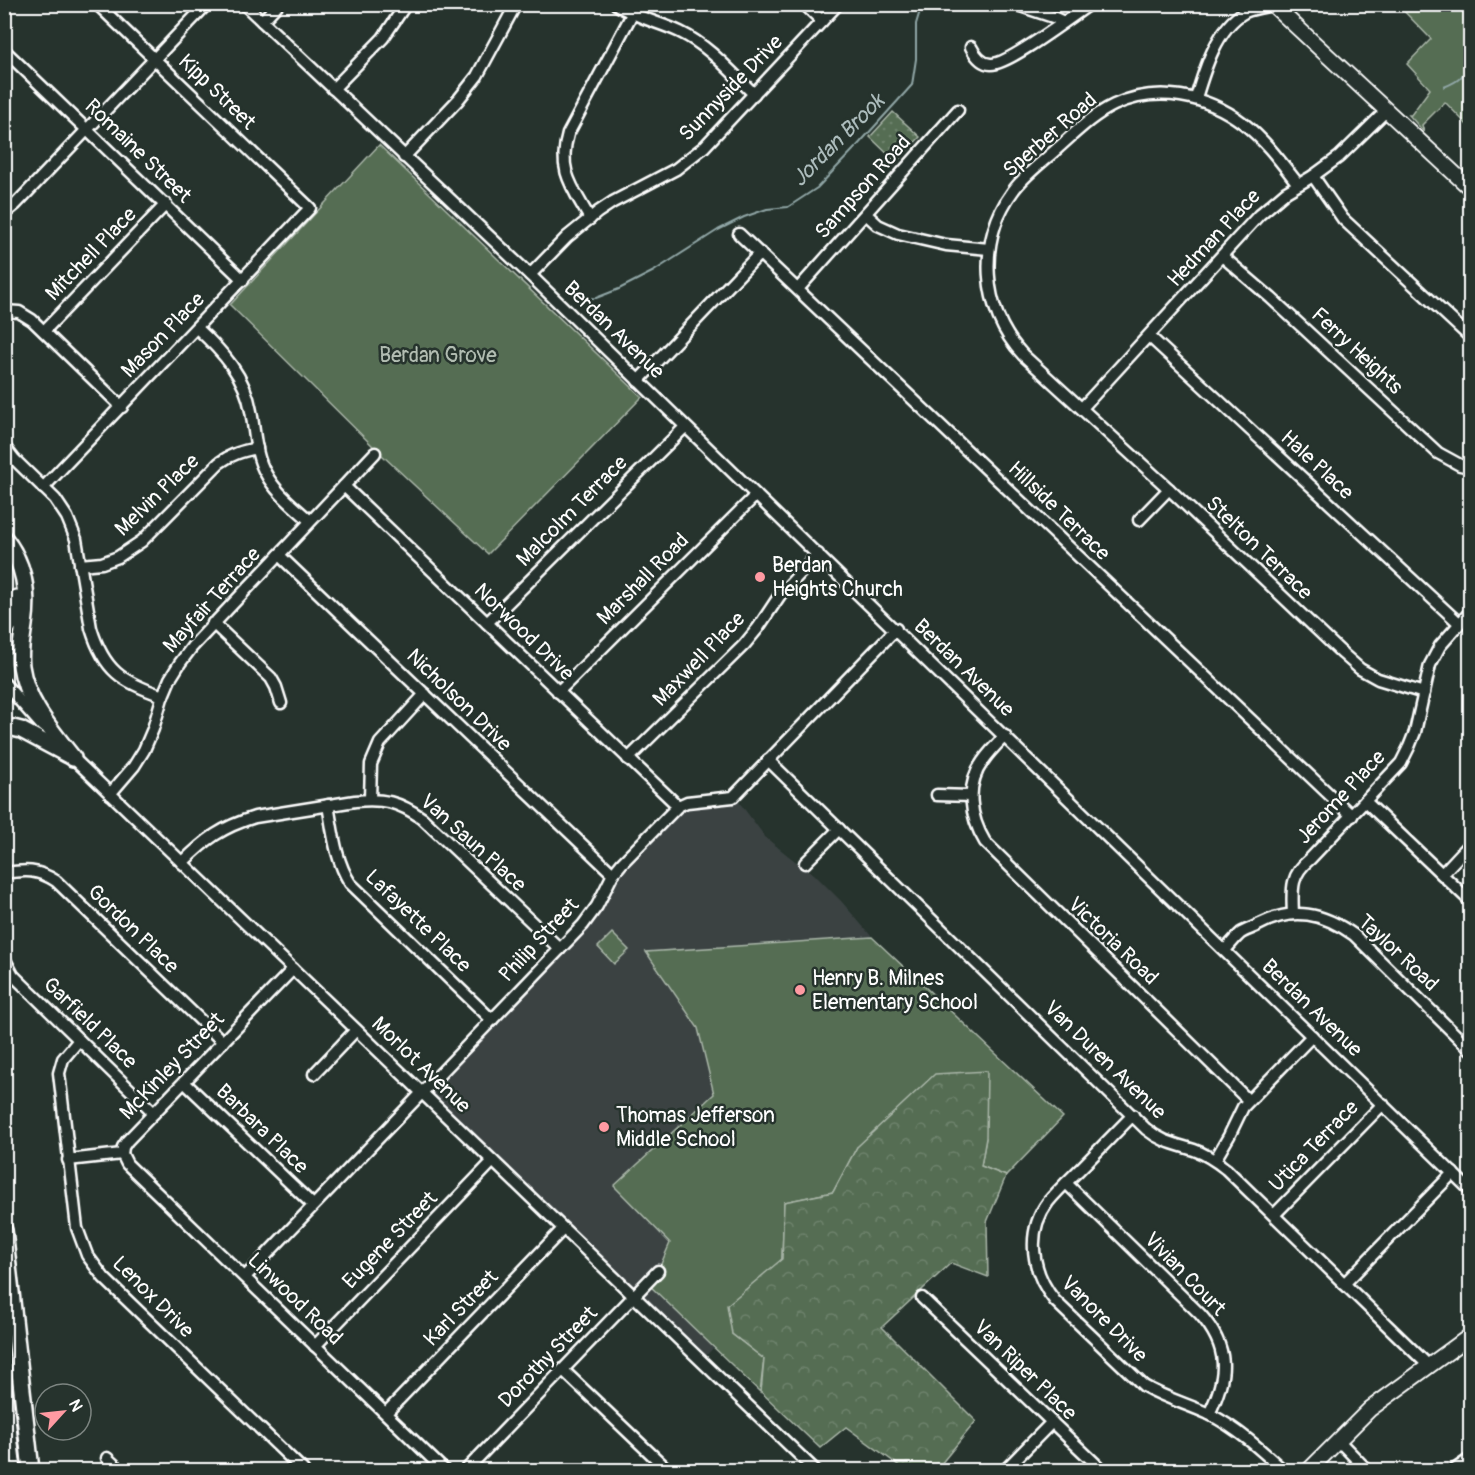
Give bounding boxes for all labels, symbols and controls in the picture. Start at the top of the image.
street label: Sunnyside Drive [673,28,789,147]
street label: Kipp Street [172,48,262,136]
water label: Jordan Brook [786,86,892,192]
street label: Sperber Road [997,87,1103,183]
street label: Romaine Street [79,93,198,209]
street label: Sampson Road [809,129,917,245]
street label: Hedman Place [1162,183,1267,293]
street label: Mitchell Place [40,201,143,307]
street label: Berdan Avenue [558,275,671,385]
street label: Mason Place [115,286,211,384]
street label: Ferry Heights [1305,302,1409,401]
park label: Berdan Grove [379,342,497,369]
street label: Hale Place [1275,424,1360,506]
street label: Melvin Place [109,448,205,542]
street label: Malcolm Terrace [511,449,634,572]
street label: Hillside Terrace [1002,455,1116,567]
street label: Stelton Terrace [1200,490,1319,606]
street label: Marshall Road [591,527,695,631]
street label: Mayfair Terrace [157,541,267,659]
place label: Berdan Heights Church [772,552,903,603]
marker: Berdan Heights Church [753,570,767,584]
street label: Norwood Drive [468,577,580,687]
street label: Maxwell Place [647,605,751,712]
street label: Berdan Avenue [908,613,1021,723]
street label: Nicholson Drive [401,643,518,758]
street label: Jerome Place [1291,744,1392,850]
street label: Van Saun Place [414,788,532,898]
street label: Lafayette Place [359,864,477,979]
street label: Gordon Place [82,879,185,980]
street label: Victoria Road [1062,891,1164,991]
street label: Philip Street [493,892,585,988]
street label: Taylor Road [1352,909,1444,997]
street label: Berdan Avenue [1256,953,1369,1063]
place label: Henry B. Milnes Elementary School [812,965,978,1016]
street label: Garfield Place [37,971,143,1075]
marker: Henry B. Milnes Elementary School [793,983,807,997]
street label: Van Duren Avenue [1038,995,1172,1126]
street label: McKinley Street [114,1006,231,1126]
street label: Morlot Avenue [366,1011,477,1120]
street label: Barbara Place [210,1078,314,1180]
street label: Utica Terrace [1263,1094,1365,1198]
place label: Thomas Jefferson Middle School [616,1102,775,1153]
marker: Thomas Jefferson Middle School [597,1120,611,1134]
street label: Eugene Street [337,1185,444,1295]
street label: Vivian Court [1138,1226,1232,1322]
street label: Linwood Road [242,1247,348,1351]
street label: Lenox Drive [106,1250,200,1344]
street label: Karl Street [418,1264,505,1352]
street label: Vanore Drive [1055,1270,1154,1369]
street label: Dorothy Street [493,1300,604,1414]
street label: Van Riper Place [968,1314,1083,1427]
north arrow [33,1382,93,1442]
text: N [64,1396,87,1415]

